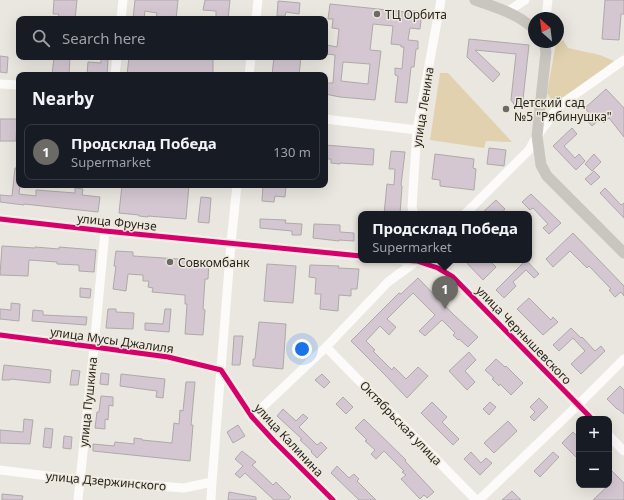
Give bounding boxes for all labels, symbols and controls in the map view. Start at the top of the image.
place label: ТЦ Орбита [385,6,447,23]
marker: ТЦ Орбита [372,9,382,19]
north arrow [528,12,564,48]
search box [16,16,328,60]
icon: search [30,27,52,49]
text: Search here [62,28,145,48]
street label: улица Ленина [408,66,438,148]
text: Nearby [32,87,94,110]
place label: Детский сад №5 "Рябинушка" [514,94,612,125]
marker: Детский сад №5 "Рябинушка" [501,104,511,114]
text: Продсклад Победа [71,133,217,153]
text: 1 [42,143,50,161]
text: 130 m [273,143,311,161]
text: Supermarket [71,153,151,171]
street label: улица Фрунзе [76,209,158,235]
popup [358,211,532,263]
text: Продсклад Победа [372,218,518,238]
text: Supermarket [372,238,452,256]
place label: Совкомбанк [178,254,250,271]
marker: Совкомбанк [165,257,175,267]
pin: 1 [432,276,458,309]
street label: улица Чернышевского [472,282,576,388]
street label: улица Мусы Джалиля [49,323,175,357]
your location [292,339,312,359]
street label: улица Пушкина [75,356,101,448]
street label: Октябрьская улица [356,377,446,469]
street label: улица Калинина [251,400,327,480]
map controls [576,416,612,488]
button: + [576,416,612,452]
button: − [576,452,612,488]
street label: улица Дзержинского [45,467,167,495]

